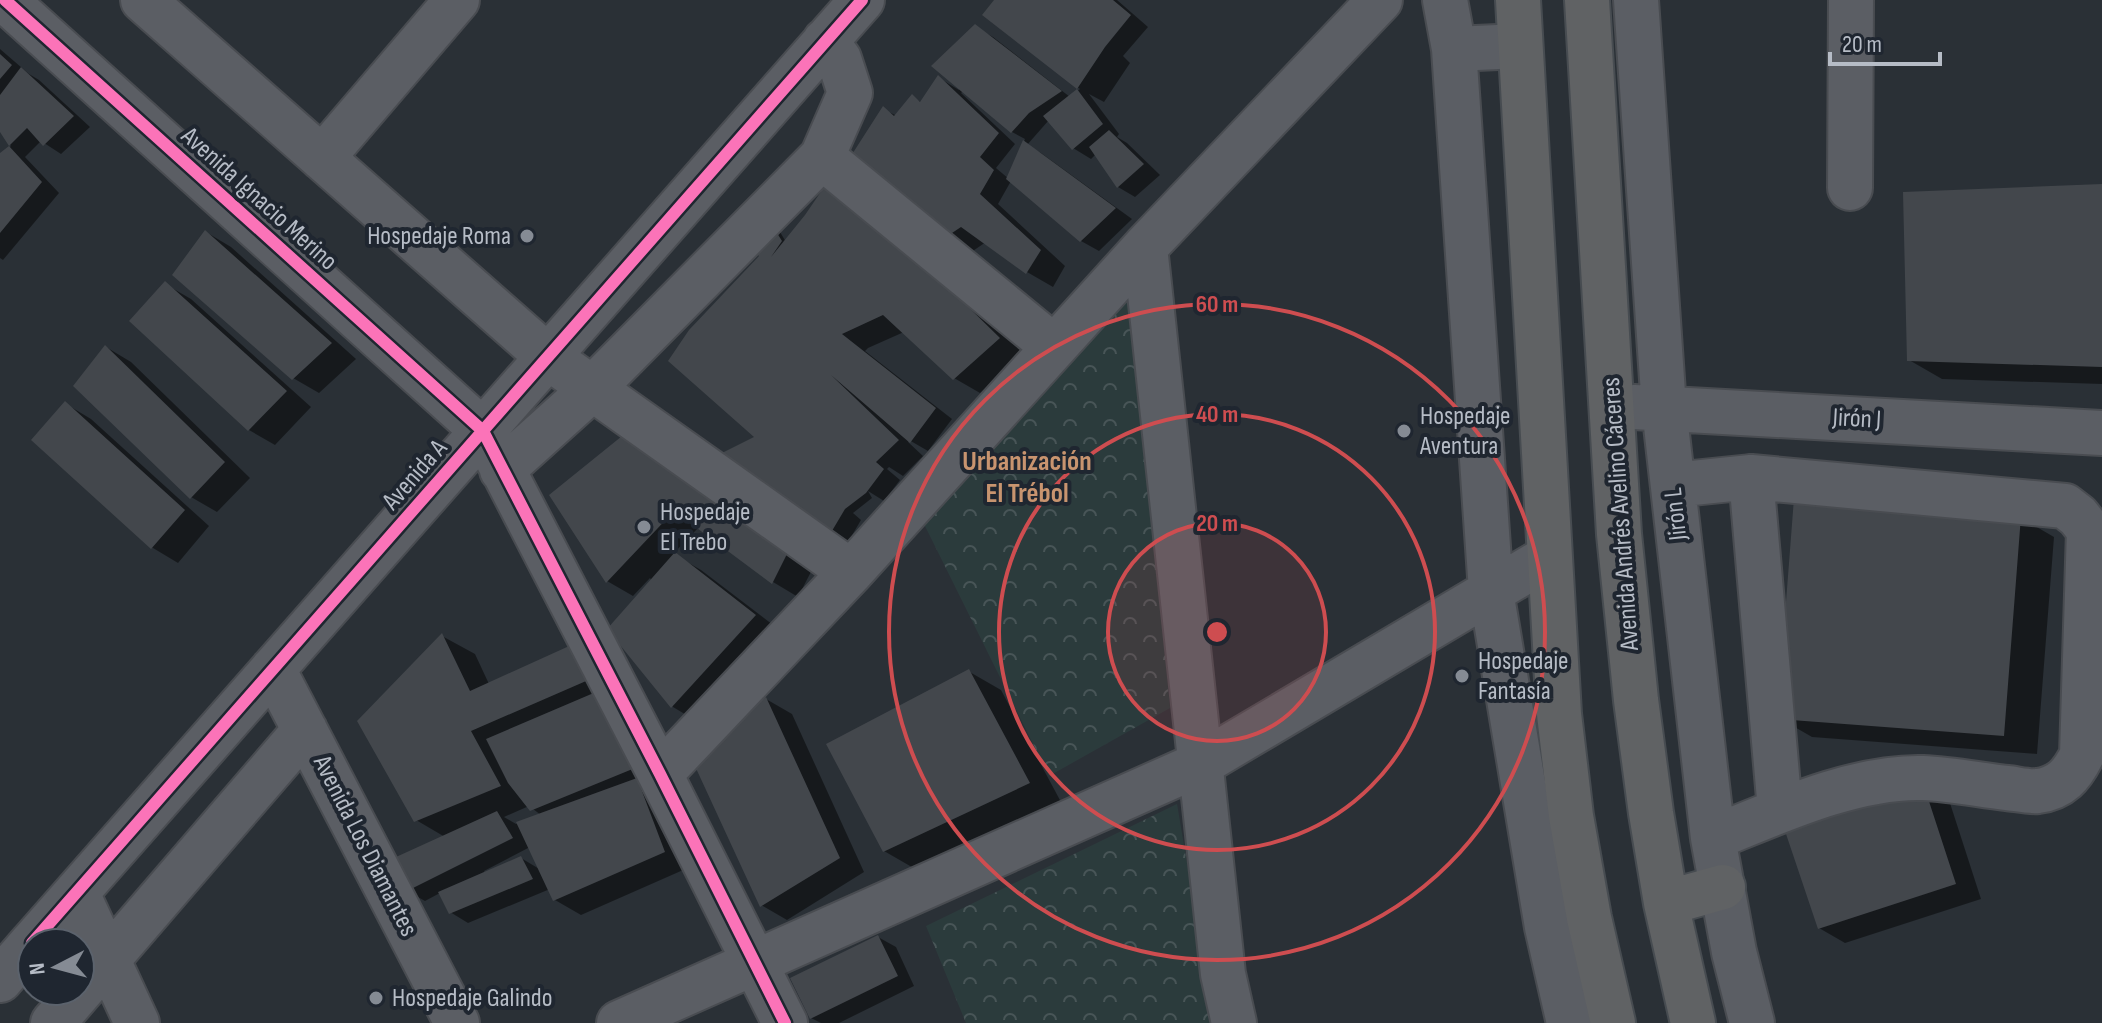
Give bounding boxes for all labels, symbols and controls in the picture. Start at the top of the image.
scale bar [1830,16,1940,66]
text: 20 m [1842,30,1882,59]
street label: Avenida Ignacio Merino [174,120,343,277]
place label: Hospedaje Roma [367,221,511,252]
marker: Hospedaje Roma [518,227,536,245]
text: 60 m [1196,290,1238,319]
street label: Avenida Andrés Avelino Cáceres [1596,376,1646,653]
text: 40 m [1196,400,1238,429]
place label: Hospedaje Aventura [1419,401,1511,462]
street label: Jirón J [1831,402,1882,436]
marker: Hospedaje Aventura [1395,422,1413,440]
street label: Avenida A [375,433,455,517]
district label: Urbanización El Trébol [962,445,1092,510]
street label: Jirón L [1658,486,1694,543]
place label: Hospedaje El Trebo [660,497,751,558]
text: 20 m [1196,509,1238,538]
marker: Hospedaje El Trebo [635,518,653,536]
centre of rings [1203,618,1231,646]
place label: Hospedaje Fantasía [1478,646,1569,707]
marker: Hospedaje Fantasía [1453,667,1471,685]
street label: Avenida Los Diamantes [306,749,424,942]
north arrow [16,927,96,1007]
text: N [24,962,52,976]
place label: Hospedaje Galindo [392,983,552,1014]
marker: Hospedaje Galindo [367,989,385,1007]

